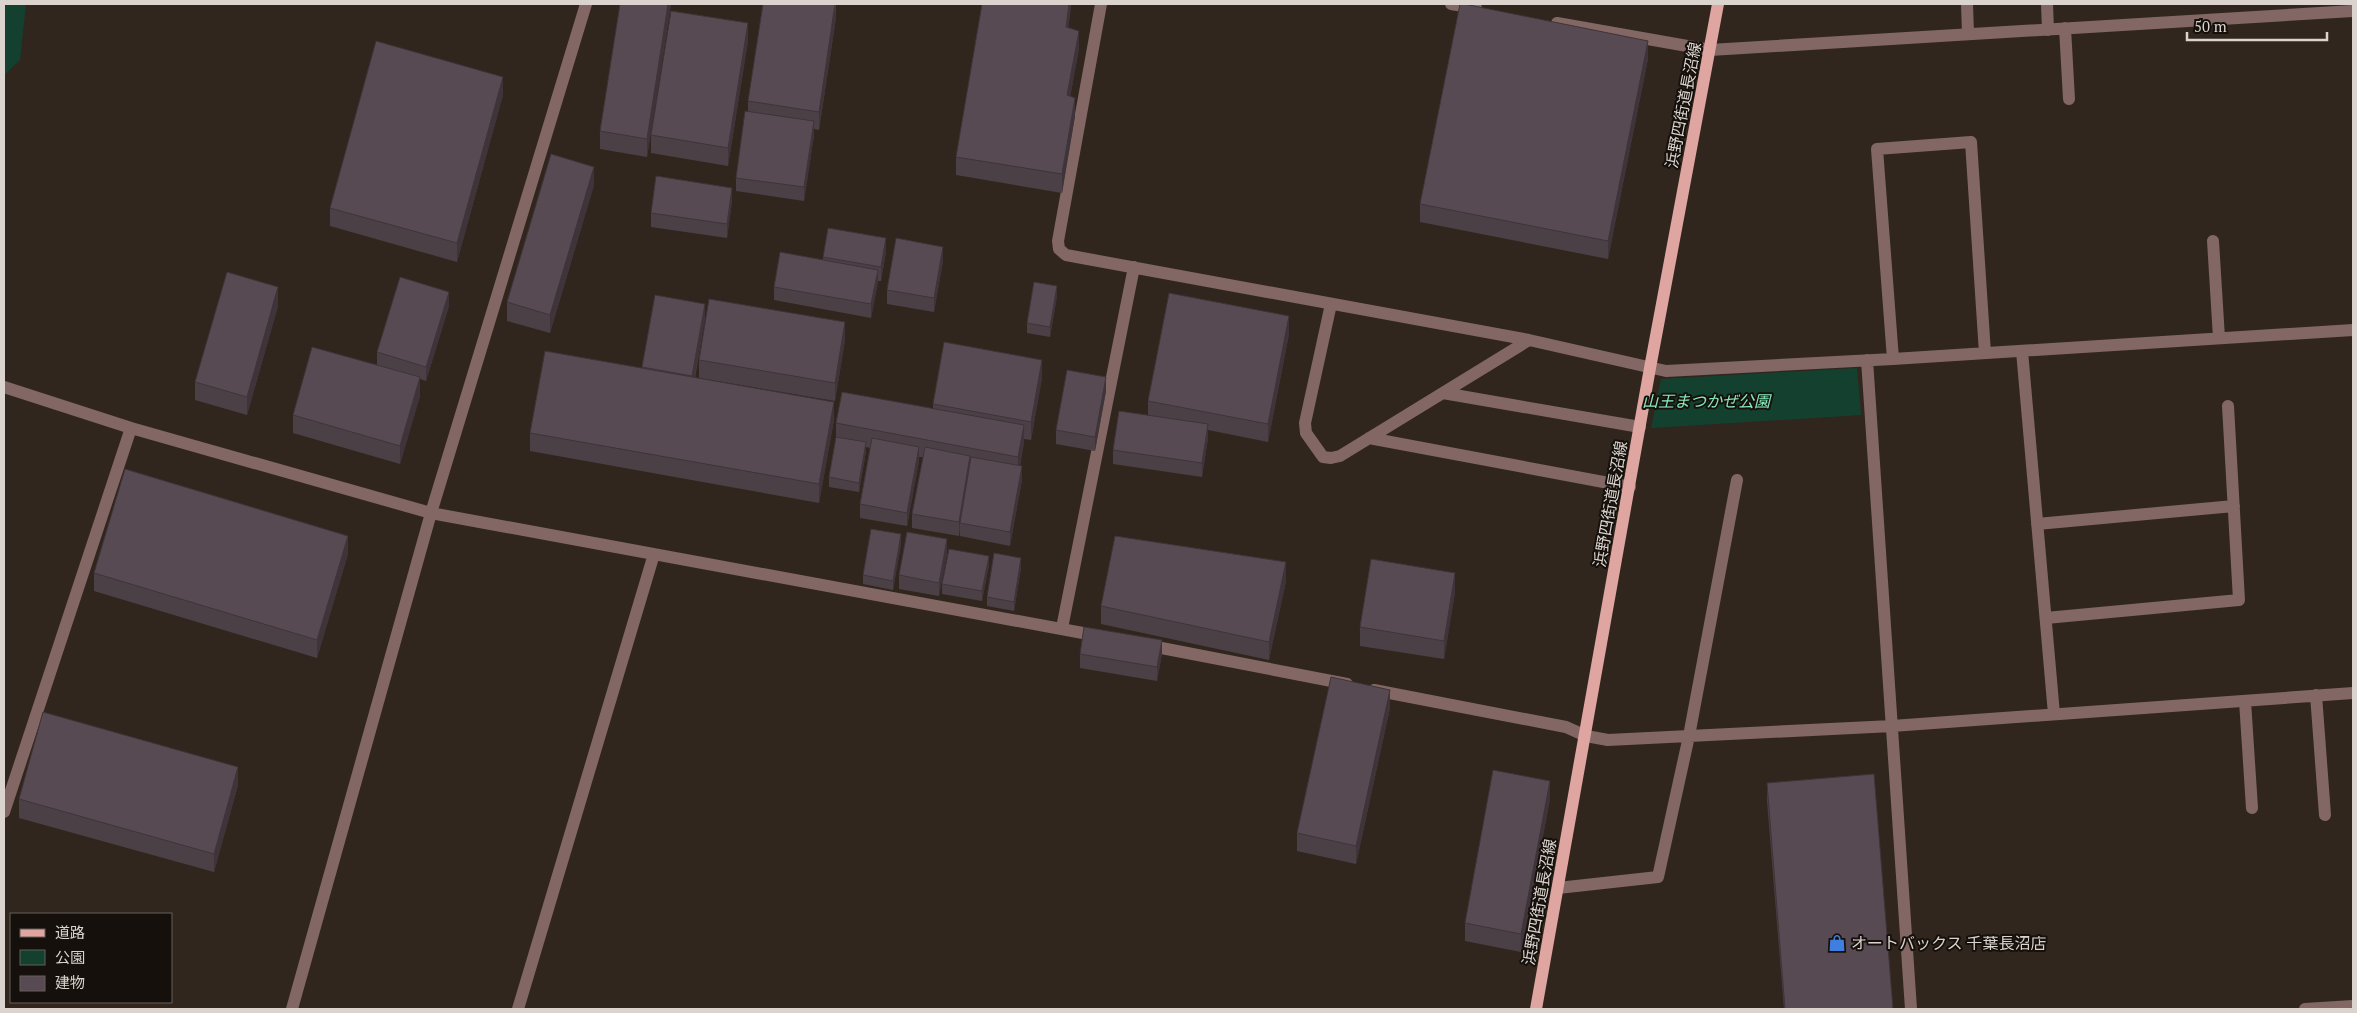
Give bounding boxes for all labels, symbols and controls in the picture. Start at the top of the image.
scale bar [2187,10,2327,42]
text: 50 m [2194,16,2227,36]
street label: 浜野四街道長沼線 [1660,40,1706,170]
park label: 山王まつかぜ公園 [1642,390,1772,412]
street label: 浜野四街道長沼線 [1588,439,1632,569]
street label: 浜野四街道長沼線 [1517,837,1561,967]
legend [10,913,172,1003]
text: 道路 [55,922,85,942]
place label: オートバックス 千葉長沼店 [1851,932,2046,954]
shop icon: オートバックス 千葉長沼店 [1827,933,1847,953]
text: 公園 [55,947,85,967]
text: 建物 [55,972,85,992]

